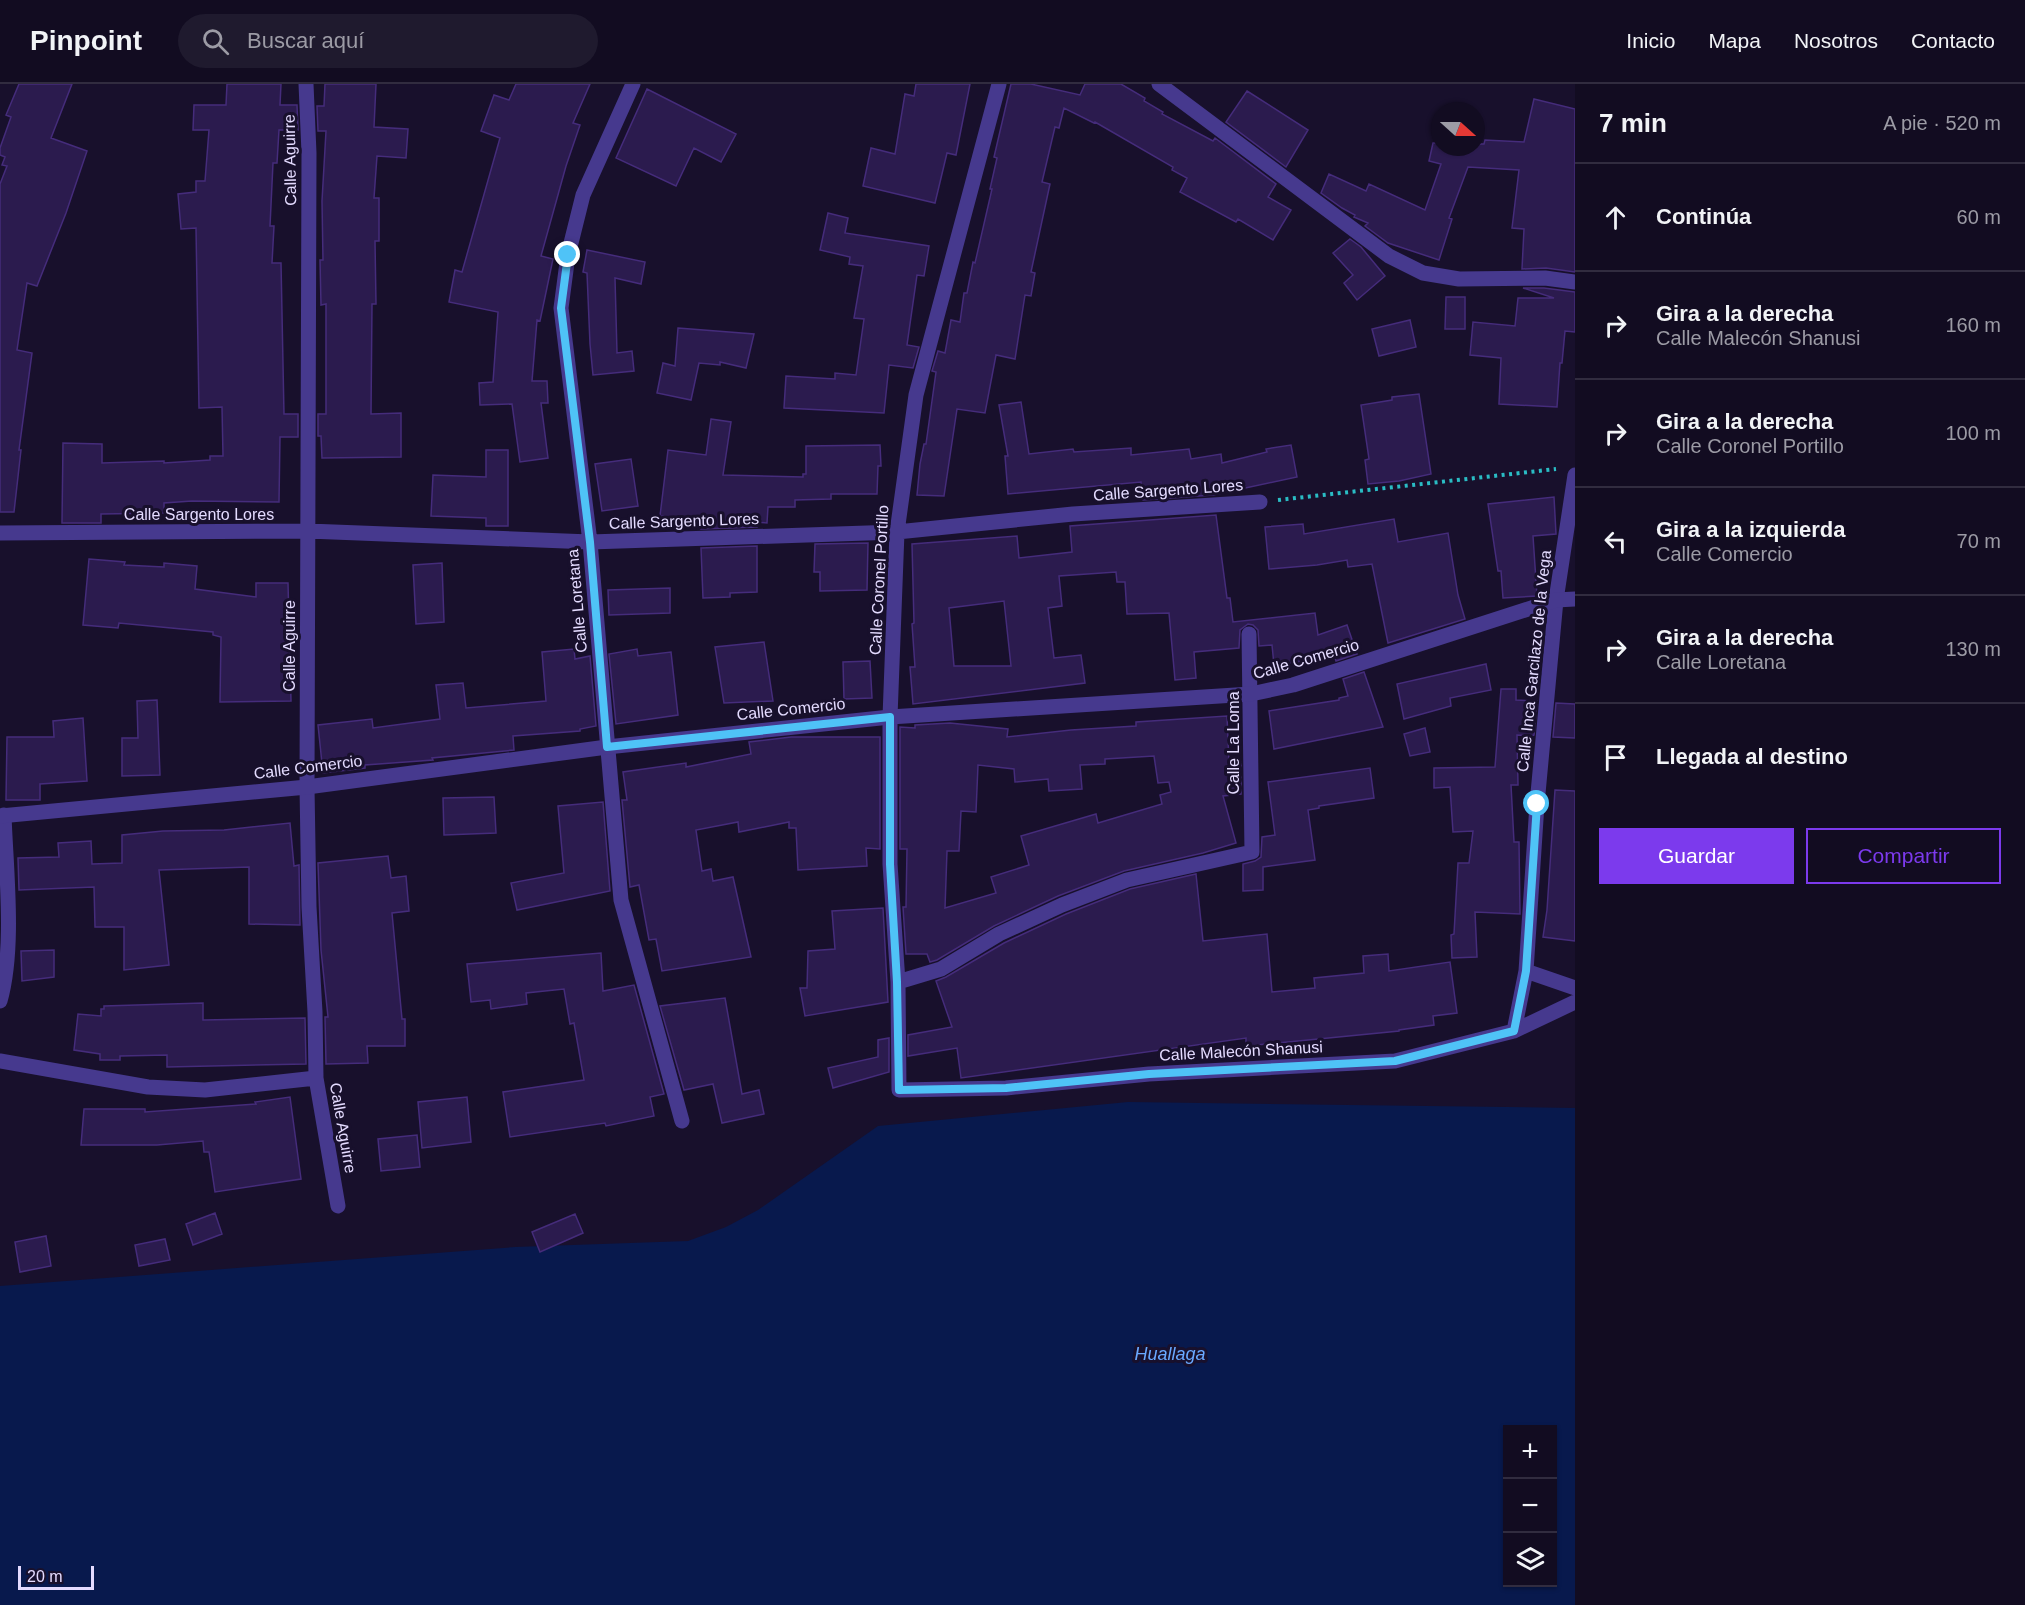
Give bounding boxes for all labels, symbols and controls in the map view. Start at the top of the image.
search box [178,14,598,68]
text: Pinpoint [30,25,142,56]
icon: search [199,25,232,58]
text: Buscar aquí [247,28,364,53]
text: Inicio [1626,29,1675,52]
text: Mapa [1708,29,1761,52]
text: Nosotros [1794,29,1878,52]
text: Contacto [1911,29,1995,52]
north arrow [1431,102,1485,156]
text: 7 min [1599,108,1667,138]
text: A pie · 520 m [1883,112,2001,134]
street label: Calle Aguirre [281,114,299,206]
icon: ahead [1599,201,1632,234]
text: Continúa [1656,204,1751,229]
text: 60 m [1957,206,2001,228]
route end [554,241,580,267]
text: Gira a la derecha [1656,301,1833,326]
icon: right [1599,309,1632,342]
text: 160 m [1945,314,2001,336]
text: Calle Malecón Shanusi [1656,327,1861,349]
text: Gira a la derecha [1656,409,1833,434]
icon: right [1599,417,1632,450]
text: 100 m [1945,422,2001,444]
text: Calle Coronel Portillo [1656,435,1844,457]
street label: Calle Sargento Lores [1092,476,1244,504]
street label: Calle Coronel Portillo [867,504,891,655]
street label: Calle Sargento Lores [124,506,274,523]
street label: Calle Sargento Lores [609,510,759,532]
text: Gira a la izquierda [1656,517,1846,542]
icon: left [1599,525,1632,558]
text: 70 m [1957,530,2001,552]
text: Calle Comercio [1656,543,1793,565]
street label: Calle Loretana [564,548,590,654]
street label: Calle Inca Garcilazo de la Vega [1514,549,1554,773]
street label: Calle Aguirre [281,600,298,692]
text: Gira a la derecha [1656,625,1833,650]
icon: right [1599,633,1632,666]
street label: Calle Comercio [1251,636,1361,682]
text: 130 m [1945,638,2001,660]
text: Calle Loretana [1656,651,1786,673]
street label: Calle La Loma [1225,691,1242,795]
street label: Calle Comercio [736,695,846,723]
icon: arrive [1599,741,1632,774]
text: Llegada al destino [1656,744,1848,769]
street label: Calle Comercio [253,752,363,782]
route start [1523,790,1549,816]
button: Guardar [1599,828,1794,884]
button: Compartir [1806,828,2001,884]
street label: Calle Malecón Shanusi [1159,1038,1323,1064]
street label: Calle Aguirre [327,1081,359,1175]
water label: Huallaga [1134,1344,1206,1364]
map controls [1503,1425,1557,1587]
button: + [1503,1425,1557,1479]
button: − [1503,1479,1557,1533]
button: layers [1503,1533,1557,1587]
scale bar [18,1563,94,1590]
text: 20 m [27,1568,63,1585]

